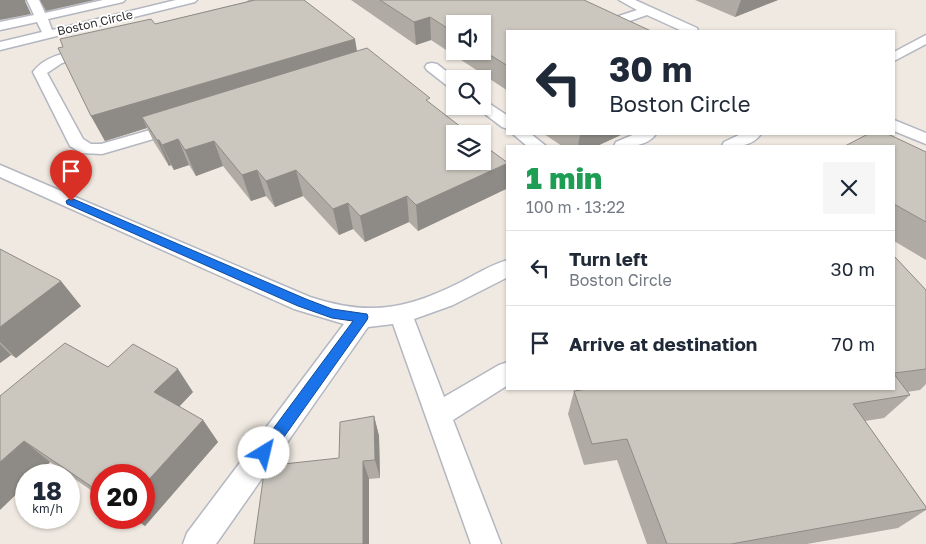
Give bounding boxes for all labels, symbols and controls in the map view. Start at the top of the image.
street label: Boston Circle [56,7,134,38]
map controls [446,15,491,170]
button: sound [446,15,491,60]
text: 30 m [609,48,692,90]
icon: left [526,50,591,115]
button: search [446,70,491,115]
text: Boston Circle [609,90,750,117]
button: layers [446,125,491,170]
pin [50,150,92,201]
icon: arrive [57,157,85,185]
text: 1 min [526,160,602,196]
button: close [823,162,875,214]
text: 100 m · 13:22 [526,197,625,217]
text: Turn left [569,247,648,270]
icon: left [526,254,554,282]
text: 30 m [831,257,875,280]
text: Boston Circle [569,270,672,290]
icon: arrive [526,329,554,357]
text: Arrive at destination [569,332,757,355]
text: 70 m [832,332,875,355]
position arrow [237,426,289,478]
speed limit sign: 20 [90,464,155,529]
text: 18 [33,475,62,506]
text: km/h [32,501,63,516]

